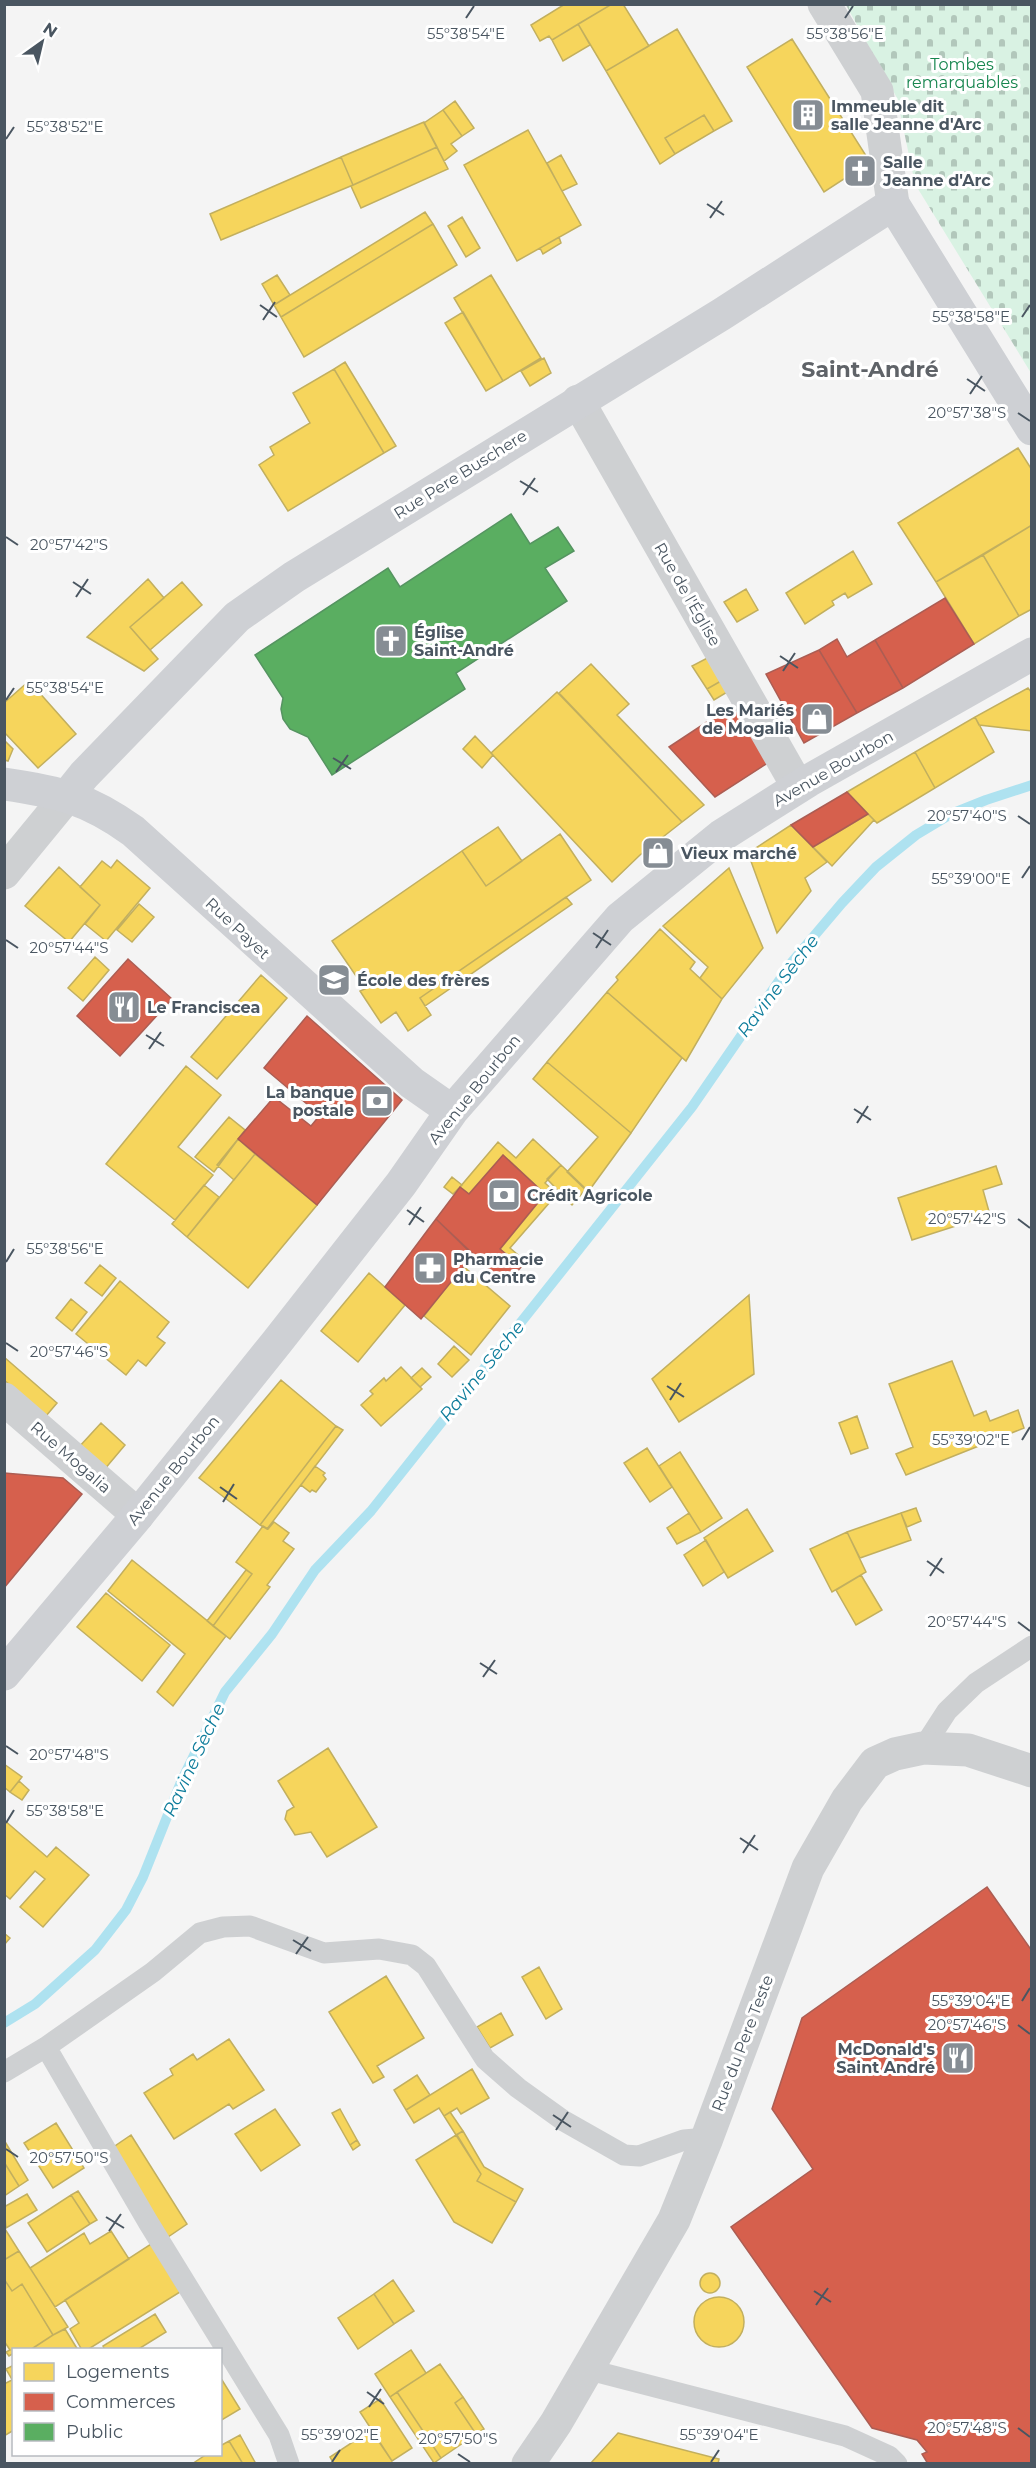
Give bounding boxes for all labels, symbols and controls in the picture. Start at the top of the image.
north arrow [12,12,72,72]
text: N [39,18,61,41]
text: 55°38'54"E [427,24,505,43]
text: 55°38'56"E [806,24,884,43]
park label: Tombes remarquables [906,55,1018,92]
building icon: Immeuble dit salle Jeanne d'Arc [790,97,826,133]
place label: Immeuble dit salle Jeanne d'Arc [831,97,982,134]
text: 55°38'52"E [27,117,103,136]
church icon: Salle Jeanne d'Arc [842,153,878,189]
place label: Salle Jeanne d'Arc [882,153,991,190]
text: 55°38'58"E [932,307,1010,326]
district label: Saint-André [801,356,939,383]
text: 20°57'38"S [928,403,1006,422]
street label: Rue Pere Buschere [390,426,530,523]
text: 20°57'42"S [30,535,108,554]
street label: Rue de l'Église [650,539,725,649]
church icon: Église Saint-André [373,623,409,659]
place label: Église Saint-André [414,623,514,660]
text: 55°38'54"E [26,678,104,697]
place label: Les Mariés de Mogalia [702,701,795,738]
shop icon: Les Mariés de Mogalia [799,701,835,737]
street label: Avenue Bourbon [770,726,897,811]
text: 20°57'40"S [927,806,1007,825]
shop icon: Vieux marché [640,835,676,871]
place label: Vieux marché [680,844,797,863]
text: 55°39'00"E [931,869,1011,888]
street label: Rue Payet [202,894,274,963]
water label: Ravine Sèche [732,930,824,1042]
text: 20°57'44"S [29,938,109,957]
school or university icon: École des frères [316,962,352,998]
place label: École des frères [357,971,490,990]
restaurant icon: Le Franciscea [106,989,142,1025]
place label: Le Franciscea [147,998,260,1017]
street label: Avenue Bourbon [424,1031,524,1148]
place label: La banque postale [266,1083,354,1120]
bank icon: La banque postale [359,1083,395,1119]
bank icon: Crédit Agricole [486,1177,522,1213]
place label: Crédit Agricole [527,1186,653,1205]
text: 20°57'42"S [928,1209,1006,1228]
text: 55°38'56"E [26,1239,104,1258]
pharmacy icon: Pharmacie du Centre [412,1250,448,1286]
place label: Pharmacie du Centre [453,1250,544,1287]
water label: Ravine Sèche [435,1316,529,1426]
text: 20°57'46"S [30,1342,108,1361]
street label: Avenue Bourbon [123,1412,223,1529]
street label: Rue Mogalia [27,1417,115,1497]
text: 55°39'02"E [932,1430,1010,1449]
text: 20°57'44"S [927,1612,1007,1631]
water label: Ravine Sèche [158,1700,230,1820]
text: 20°57'48"S [29,1745,109,1764]
text: 55°38'58"E [26,1801,104,1820]
street label: Rue du Pere Teste [708,1972,777,2114]
text: 55°39'04"E [931,1991,1011,2010]
text: 20°57'46"S [928,2015,1006,2034]
place label: McDonald's Saint André [836,2040,935,2077]
restaurant icon: McDonald's Saint André [940,2040,976,2076]
text: 20°57'50"S [30,2148,108,2167]
legend [12,2348,222,2456]
text: Logements [66,2361,169,2383]
text: Commerces [66,2391,176,2413]
text: 20°57'48"S [927,2418,1007,2437]
text: Public [66,2421,123,2443]
text: 55°39'02"E [301,2425,379,2444]
text: 55°39'04"E [679,2425,759,2444]
text: 20°57'50"S [419,2429,497,2448]

